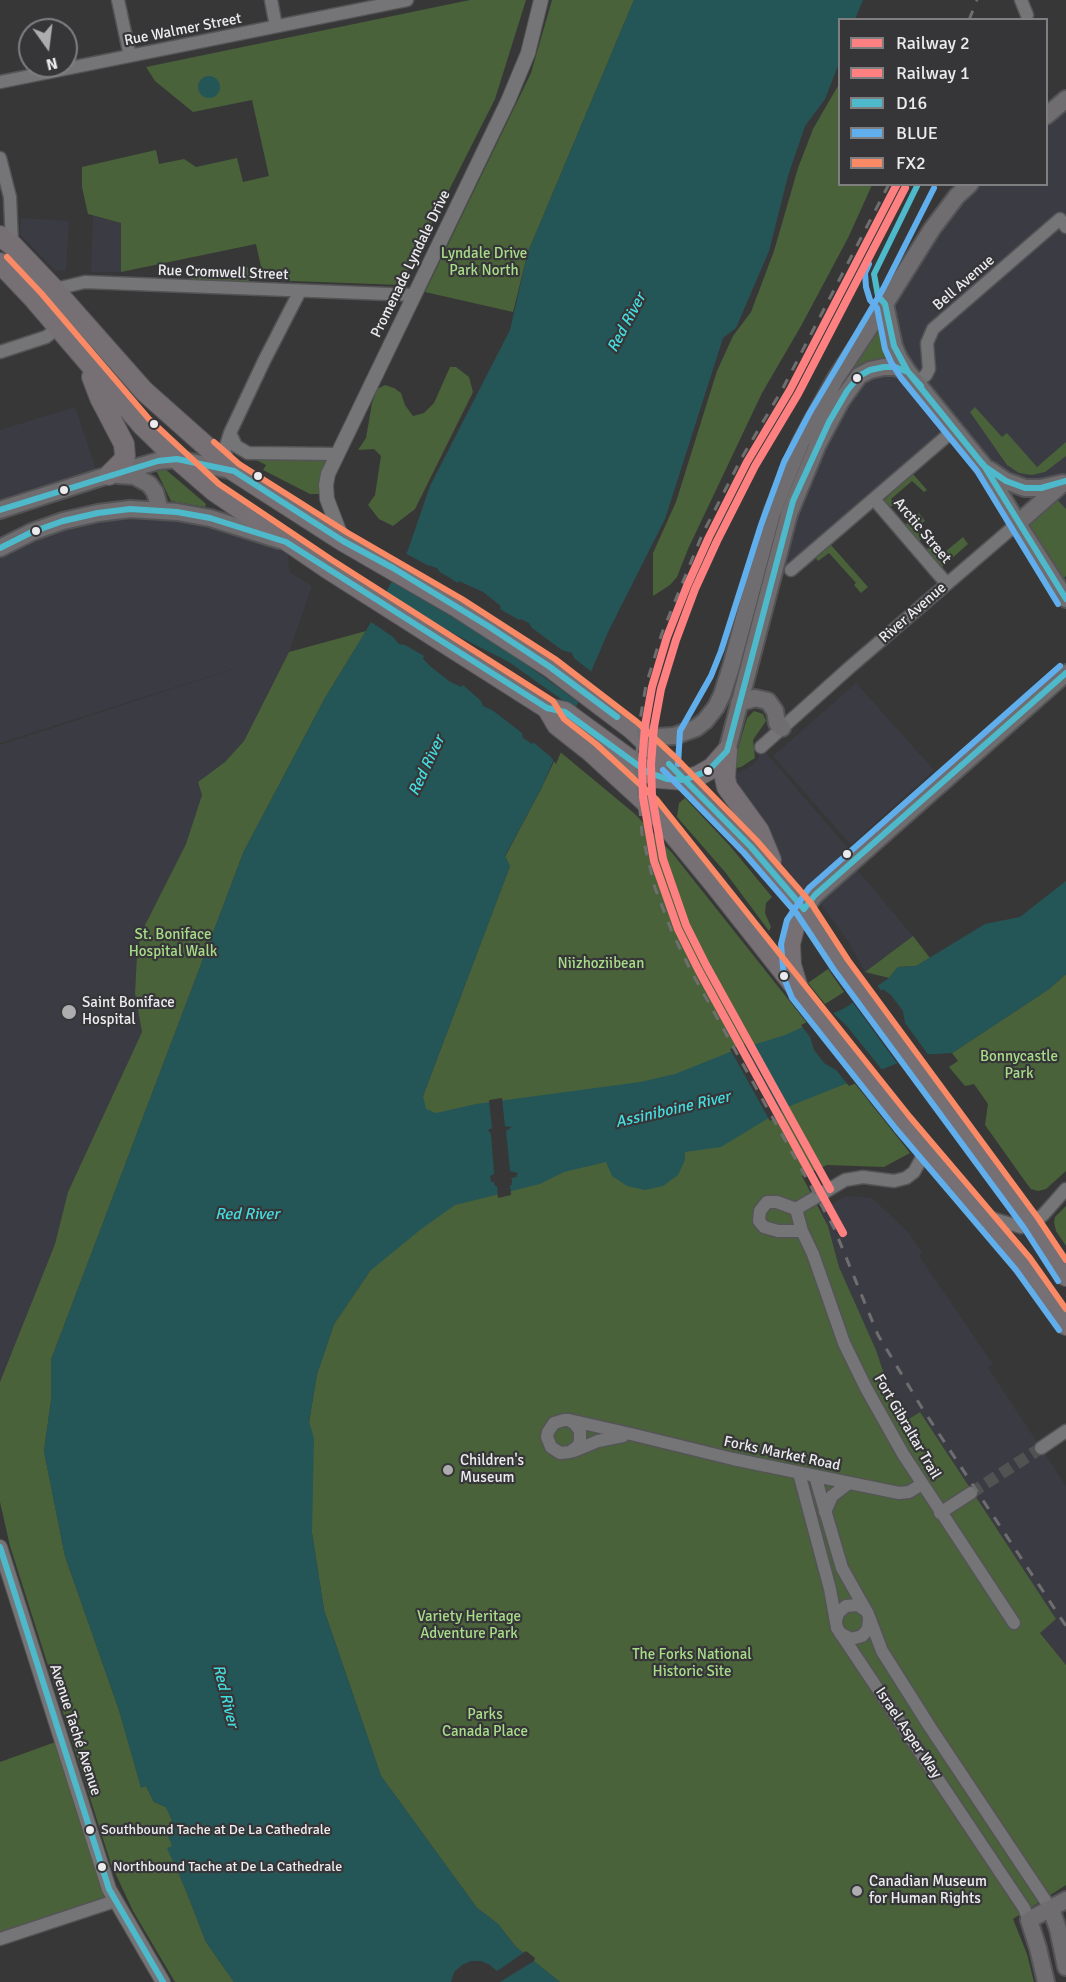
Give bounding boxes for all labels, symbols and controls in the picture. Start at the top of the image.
street label: Rue Walmer Street [123,10,243,50]
north arrow [18,18,78,78]
legend [838,18,1048,186]
text: Railway 2 [896,32,970,54]
text: N [44,52,60,75]
text: Railway 1 [896,62,970,84]
text: D16 [896,92,927,114]
text: BLUE [896,122,938,144]
text: FX2 [896,152,926,174]
street label: Promenade Lyndale Drive [367,187,455,341]
park label: Lyndale Drive Park North [441,245,527,280]
street label: Bell Avenue [930,251,998,315]
street label: Rue Cromwell Street [157,262,289,284]
water label: Red River [603,290,651,356]
unlabelled marker [851,372,863,384]
unlabelled marker [148,418,160,430]
unlabelled marker [252,470,264,482]
unlabelled marker [58,484,70,496]
street label: Arctic Street [889,494,955,568]
unlabelled marker [30,525,42,537]
street label: River Avenue [876,579,950,647]
water label: Red River [405,733,449,799]
unlabelled marker [702,765,714,777]
unlabelled marker [841,848,853,860]
park label: St. Boniface Hospital Walk [129,926,217,961]
park label: Niizhoziibean [558,955,644,973]
unlabelled marker [778,970,790,982]
place label: Saint Boniface Hospital [82,994,175,1029]
marker: Saint Boniface Hospital [60,1003,78,1021]
park label: Bonnycastle Park [980,1048,1058,1083]
water label: Assiniboine River [614,1087,732,1133]
water label: Red River [215,1205,279,1225]
street label: Fort Gibraltar Trail [870,1371,944,1483]
street label: Forks Market Road [722,1433,842,1475]
place label: Children's Museum [460,1452,524,1487]
marker: Children's Museum [441,1463,455,1477]
park label: Variety Heritage Adventure Park [417,1608,521,1643]
park label: The Forks National Historic Site [632,1646,752,1681]
street label: Avenue Taché Avenue [45,1662,105,1798]
water label: Red River [208,1663,242,1729]
street label: Israel Asper Way [871,1684,945,1782]
park label: Parks Canada Place [442,1706,528,1741]
place label: Southbound Tache at De La Cathedrale [101,1822,331,1838]
marker: Southbound Tache at De La Cathedrale [84,1824,96,1836]
place label: Northbound Tache at De La Cathedrale [113,1859,342,1875]
marker: Northbound Tache at De La Cathedrale [96,1861,108,1873]
place label: Canadian Museum for Human Rights [869,1873,987,1908]
marker: Canadian Museum for Human Rights [850,1884,864,1898]

